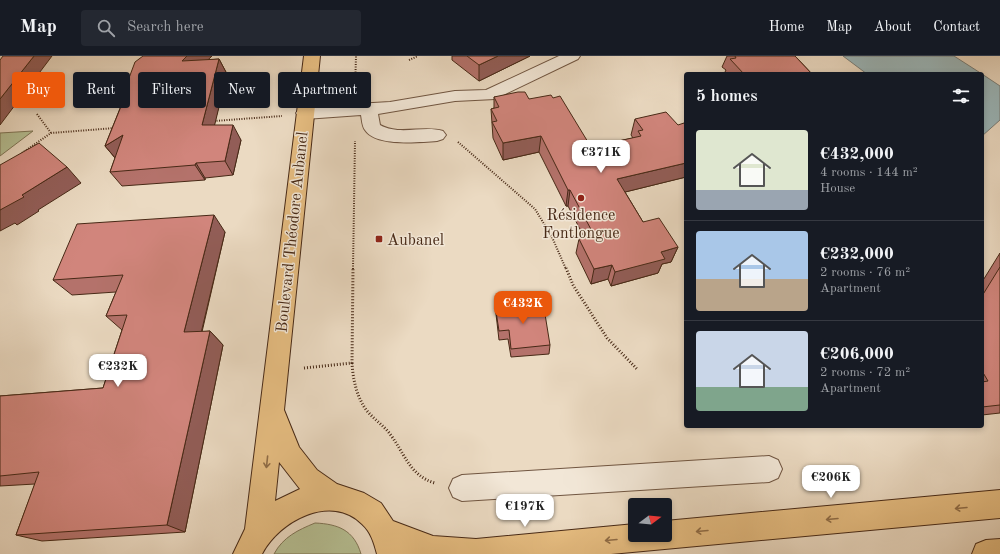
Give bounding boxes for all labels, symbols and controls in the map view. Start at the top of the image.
search box [81,10,361,46]
icon: search [95,17,117,39]
text: Map [20,18,57,37]
text: Search here [127,20,204,35]
text: Home [769,20,804,34]
text: Map [826,20,852,34]
text: About [874,20,911,34]
text: Contact [933,20,980,34]
chip: Buy [12,72,65,108]
chip: Rent [73,72,130,108]
chip: Filters [138,72,206,108]
chip: New [214,72,270,108]
chip: Apartment [278,72,371,108]
icon: filters [950,85,972,107]
text: 5 homes [696,88,758,105]
street label: Boulevard Théodore Aubanel [274,131,311,333]
pin: €371K [573,140,629,174]
text: €371K [581,146,621,159]
icon: home [728,146,776,194]
text: €432,000 [820,146,894,163]
text: 4 rooms · 144 m² [820,166,918,179]
text: House [820,182,855,195]
marker: Résidence Fontlongue [576,193,586,203]
place label: Résidence Fontlongue [542,208,620,242]
place label: Aubanel [387,233,444,249]
marker: Aubanel [374,234,384,244]
text: €232,000 [820,246,894,263]
icon: home [728,247,776,295]
text: 2 rooms · 76 m² [820,266,910,279]
text: Apartment [820,282,881,295]
pin: €432K [495,291,551,325]
text: €432K [503,297,543,310]
text: €206,000 [820,346,894,363]
icon: home [728,347,776,395]
pin: €232K [90,354,146,388]
text: €232K [98,360,138,373]
text: 2 rooms · 72 m² [820,366,910,379]
text: Apartment [820,382,881,395]
one-way arrow [263,455,271,468]
pin: €206K [803,465,859,499]
text: €206K [811,471,851,484]
pin: €197K [497,494,553,528]
north arrow [628,498,672,542]
map controls [628,498,672,542]
text: €197K [505,500,545,513]
one-way arrow [955,504,968,511]
one-way arrow [826,515,839,523]
one-way arrow [696,528,709,535]
one-way arrow [605,536,618,544]

